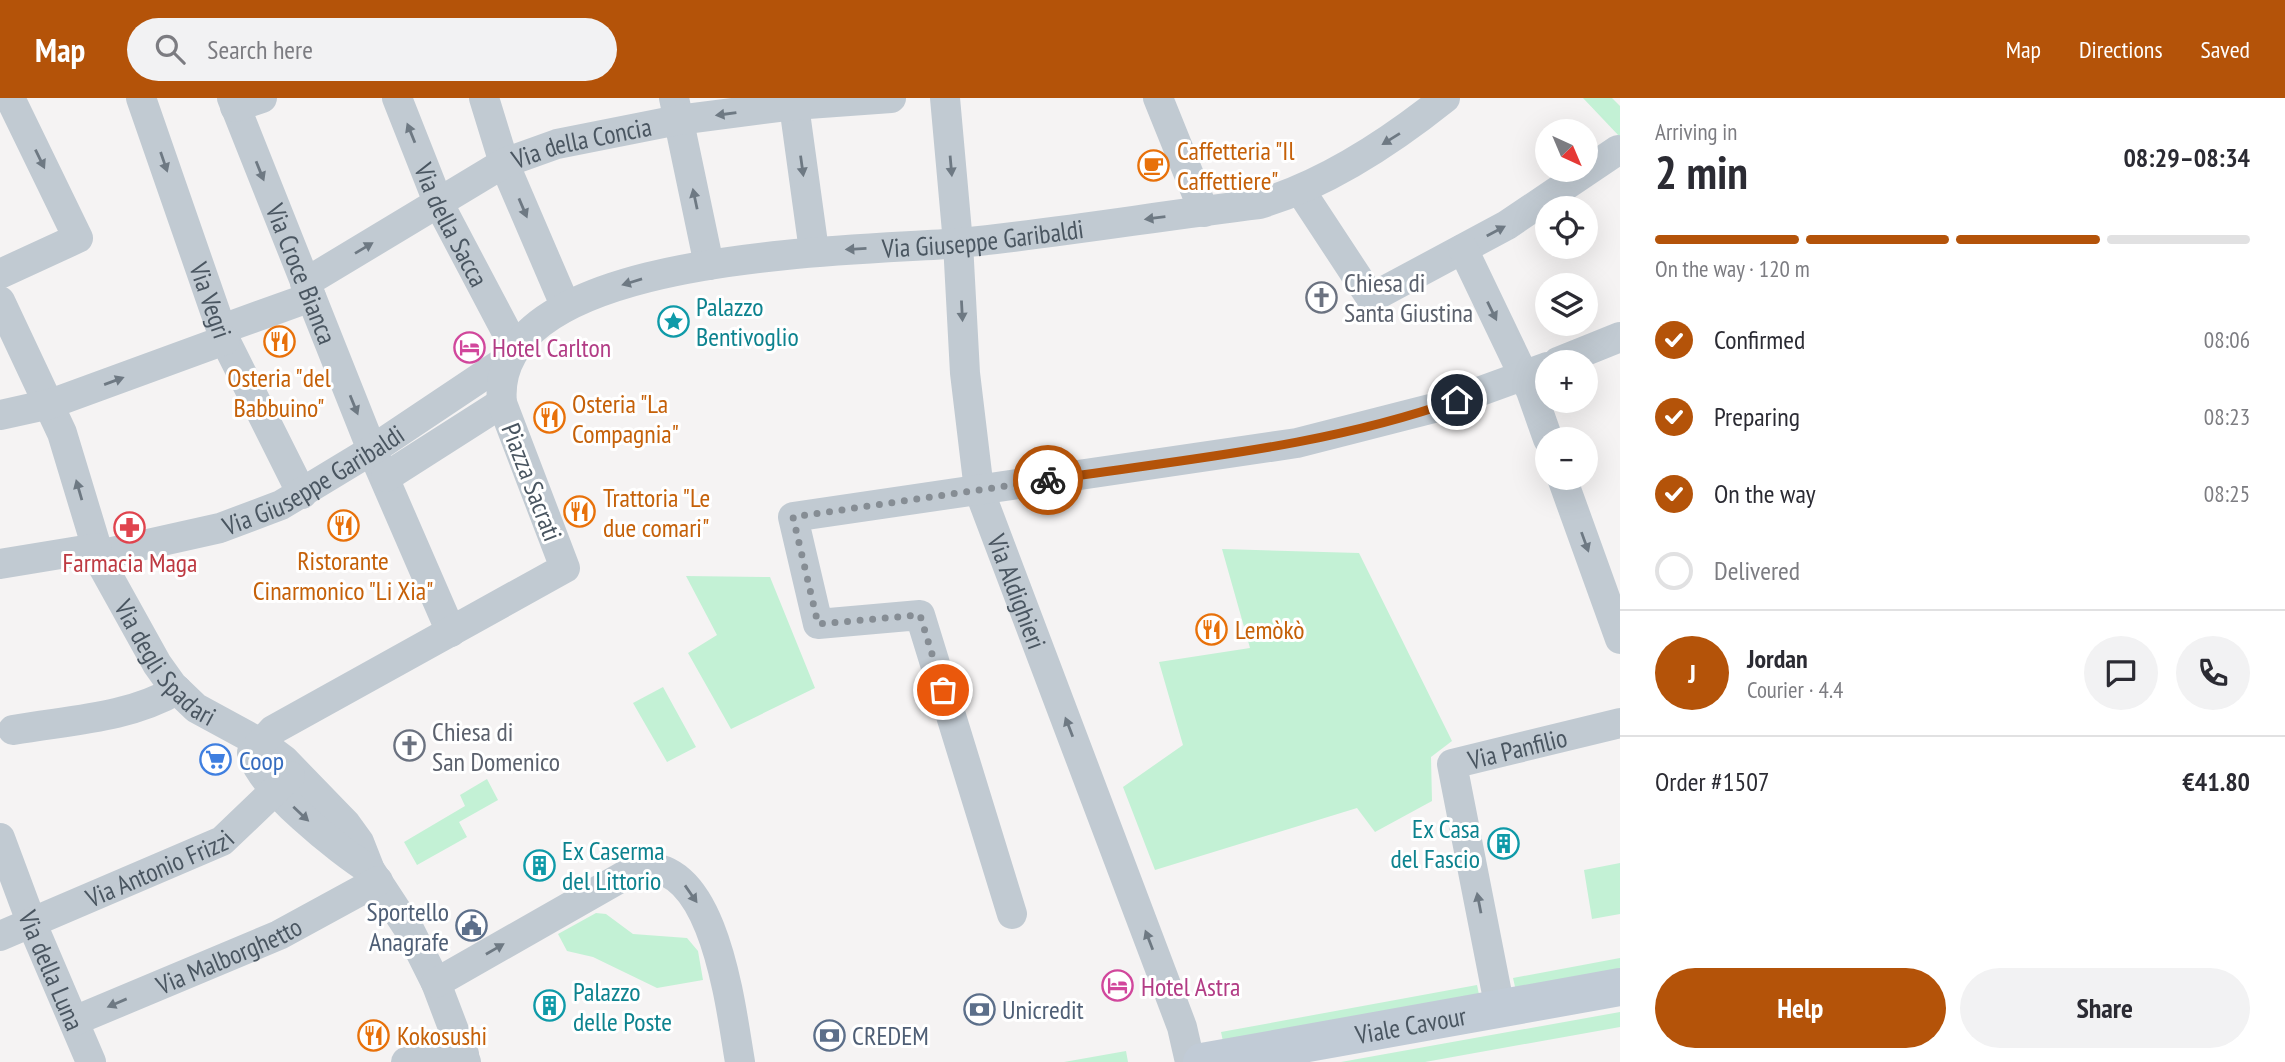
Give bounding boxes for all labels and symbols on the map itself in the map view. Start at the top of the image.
one-way arrow [715,108,737,119]
street label: Via della Concia [506,109,654,176]
north arrow [1535,119,1598,182]
one-way arrow [405,122,416,143]
one-way arrow [1381,133,1401,146]
place label: Caffetteria "Il Caffettiere" [1177,134,1294,197]
cafe icon: Caffetteria "Il Caffettiere" [1137,148,1171,182]
one-way arrow [34,149,45,169]
one-way arrow [159,152,170,173]
one-way arrow [797,155,808,177]
one-way arrow [946,155,957,177]
street label: Via della Sacca [407,157,496,292]
one-way arrow [255,160,266,181]
one-way arrow [689,188,700,210]
street label: Via Croce Bianca [259,198,345,349]
one-way arrow [518,198,529,219]
street label: Via Giuseppe Garibaldi [880,211,1086,264]
one-way arrow [1144,212,1166,223]
one-way arrow [1486,226,1506,237]
one-way arrow [354,241,373,254]
one-way arrow [845,243,867,254]
street label: Via Vegri [182,257,240,343]
place label: Chiesa di Santa Giustina [1344,266,1473,329]
one-way arrow [621,278,642,288]
church icon: Chiesa di Santa Giustina [1304,280,1338,314]
place label: Palazzo Bentivoglio [696,290,799,353]
one-way arrow [956,300,967,322]
one-way arrow [1487,301,1498,321]
place icon: Palazzo Bentivoglio [656,304,690,338]
restaurant icon: Osteria "del Babbuino" [262,325,296,359]
hotel icon: Hotel Carlton [452,330,486,364]
place label: Hotel Carlton [492,331,611,364]
place label: Osteria "del Babbuino" [227,361,331,424]
pin [1427,370,1487,430]
one-way arrow [103,375,124,386]
place label: Osteria "La Compagnia" [572,387,679,450]
one-way arrow [349,394,360,415]
restaurant icon: Osteria "La Compagnia" [532,401,566,435]
street label: Via Giuseppe Garibaldi [217,417,410,542]
street label: Piazza Sacrati [494,418,570,546]
courier [1013,445,1083,515]
one-way arrow [73,479,83,500]
place label: Trattoria "Le due comari" [603,481,710,544]
restaurant icon: Trattoria "Le due comari" [563,495,597,529]
restaurant icon: Ristorante Cinarmonico "Li Xia" [326,508,360,542]
pharmacy icon: Farmacia Maga [113,510,147,544]
street label: Via Aldighieri [980,528,1054,653]
one-way arrow [1580,531,1591,552]
place label: Ristorante Cinarmonico "Li Xia" [253,544,433,607]
place label: Farmacia Maga [63,546,198,579]
street label: Via degli Spadari [107,593,222,732]
restaurant icon: Lemòkò [1195,612,1229,646]
place label: Lemòkò [1235,613,1305,646]
pin [913,660,973,720]
place label: Chiesa di San Domenico [432,715,560,778]
one-way arrow [1063,717,1074,738]
street label: Via Panfilio [1464,720,1570,776]
church icon: Chiesa di San Domenico [392,729,426,763]
supermarket icon: Coop [199,743,233,777]
place label: Coop [239,744,284,777]
one-way arrow [292,806,310,822]
place label: Ex Casa del Fascio [1390,812,1480,875]
street label: Via Antonio Frizzi [80,822,241,914]
building icon: Ex Casa del Fascio [1486,826,1520,860]
place label: Ex Caserma del Littorio [562,834,665,897]
building icon: Ex Caserma del Littorio [522,848,556,882]
one-way arrow [684,885,698,903]
one-way arrow [1474,892,1485,914]
place label: Sportello Anagrafe [367,895,449,958]
street label: Via della Luna [12,905,92,1035]
street label: Via Malborghetto [150,909,307,1002]
public building icon: Sportello Anagrafe [455,909,489,943]
one-way arrow [1143,929,1154,950]
one-way arrow [486,943,505,955]
hotel icon: Hotel Astra [1101,969,1135,1003]
place label: Hotel Astra [1141,970,1240,1003]
place label: Palazzo delle Poste [573,975,672,1038]
building icon: Palazzo delle Poste [533,989,567,1023]
bank icon: Unicredit [962,992,996,1026]
place label: Unicredit [1002,993,1084,1026]
one-way arrow [107,997,127,1009]
street label: Viale Cavour [1352,998,1469,1051]
restaurant icon: Kokosushi [357,1018,391,1052]
bank icon: CREDEM [812,1018,846,1052]
place label: Kokosushi [397,1019,487,1052]
place label: CREDEM [852,1019,929,1052]

